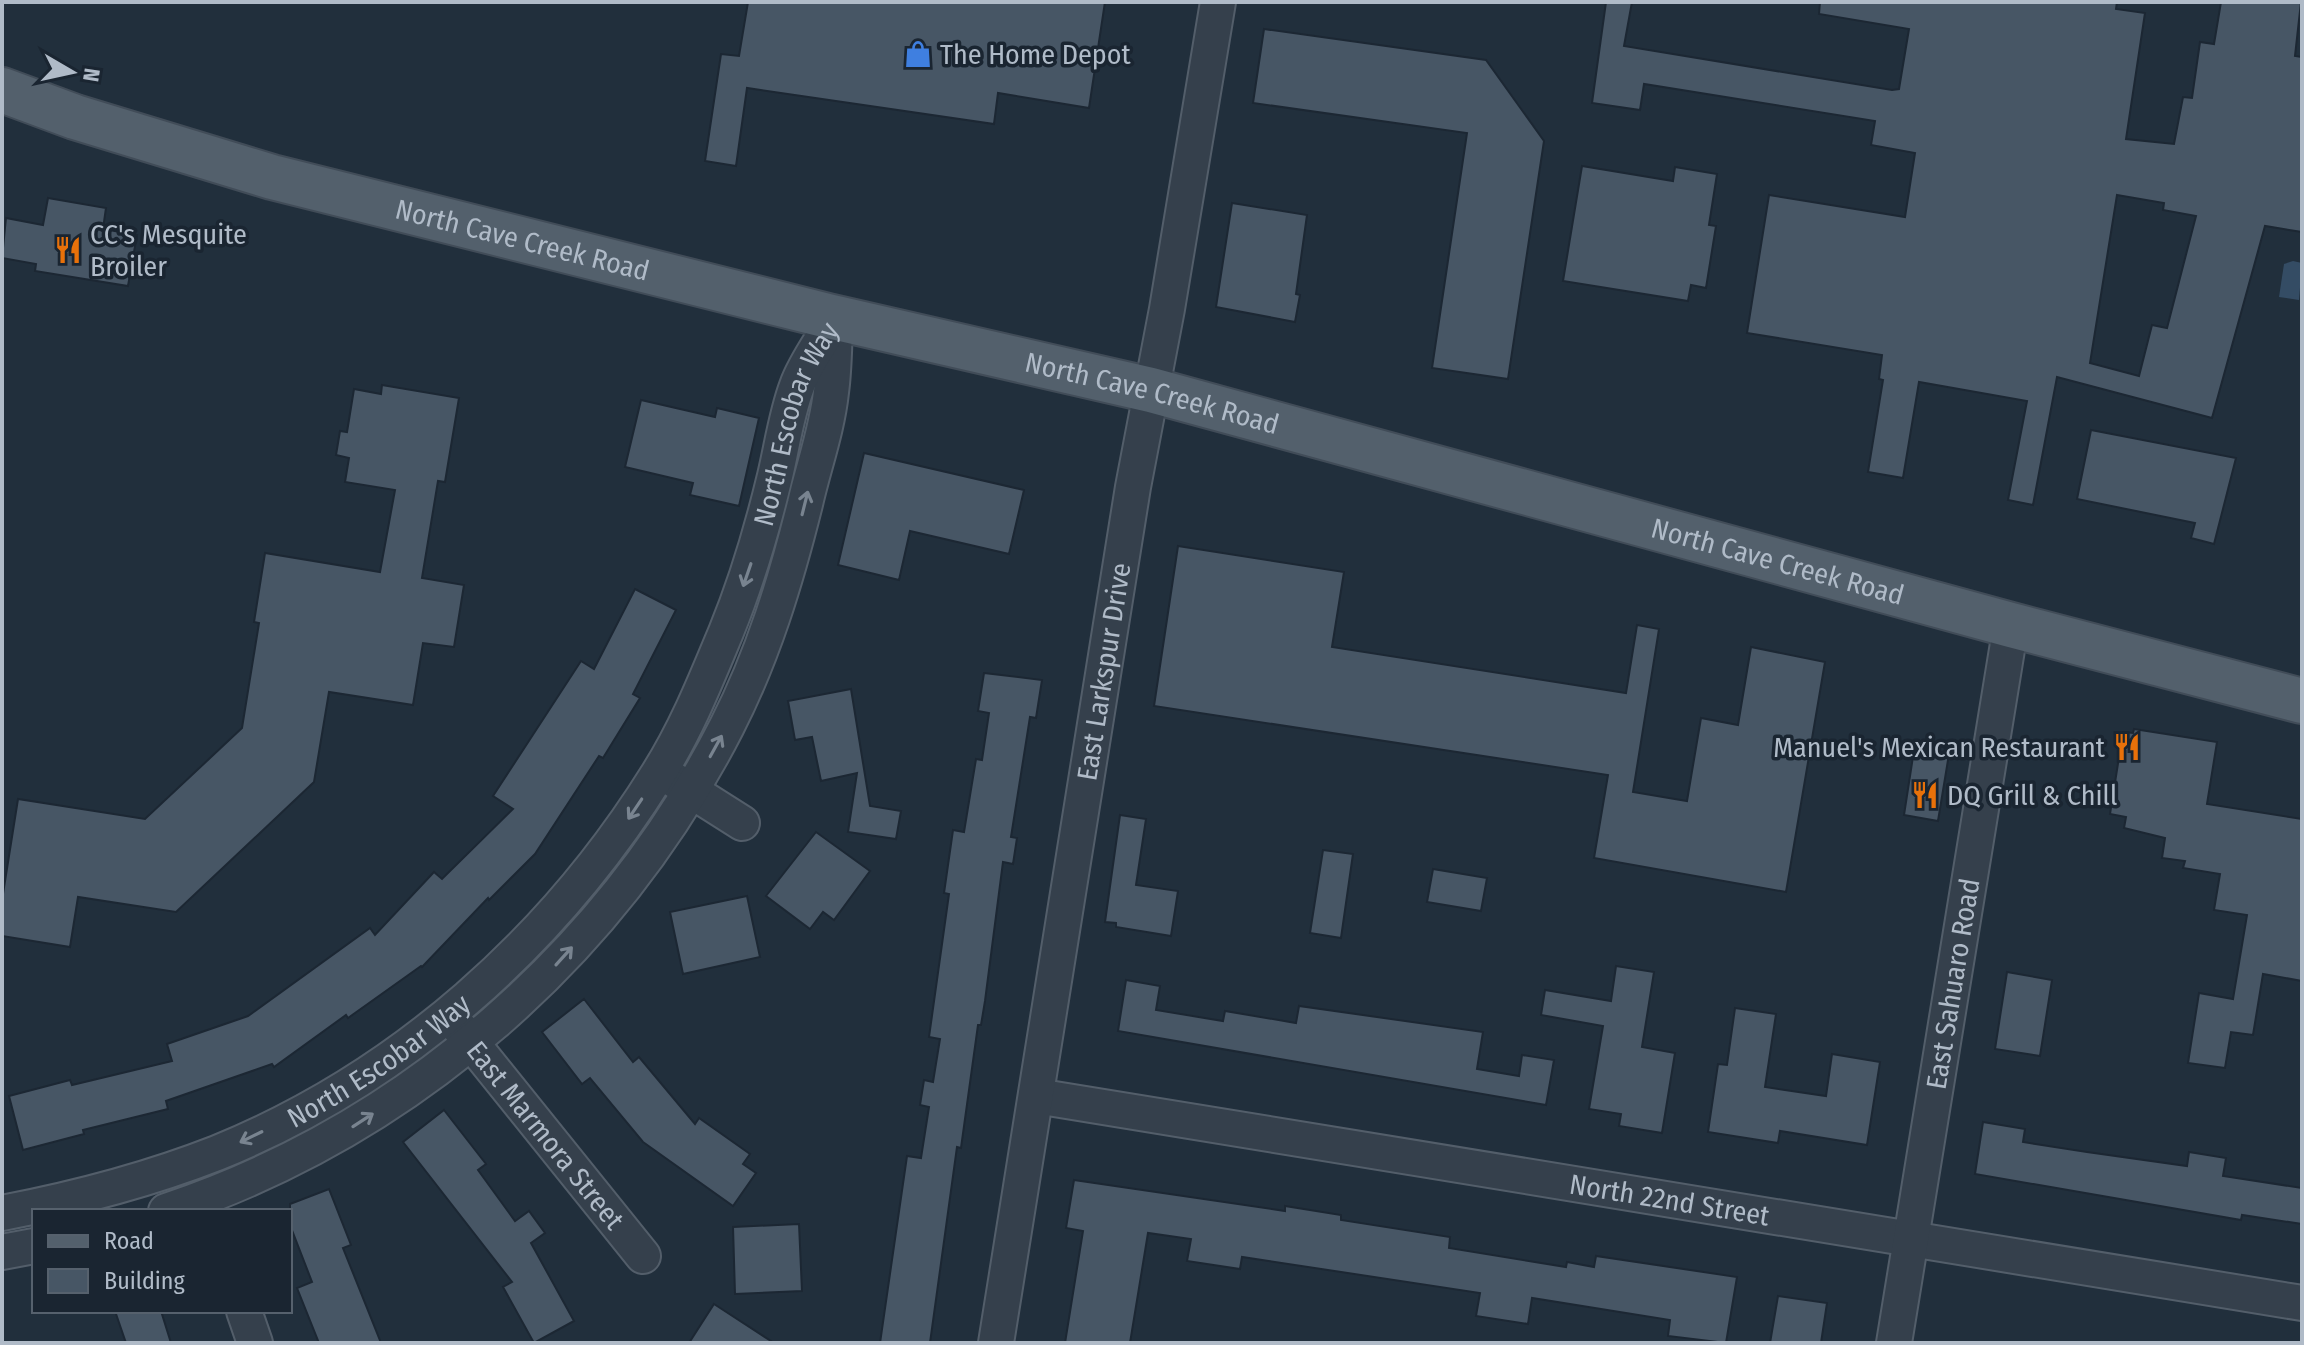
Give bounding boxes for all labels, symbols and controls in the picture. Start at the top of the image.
north arrow [32,32,112,112]
place label: The Home Depot [940,38,1131,71]
shop icon: The Home Depot [903,39,933,69]
text: N [77,66,106,84]
street label: North Cave Creek Road [392,192,653,287]
place label: CC's Mesquite Broiler [90,218,247,283]
restaurant icon: CC's Mesquite Broiler [53,235,83,265]
street label: North Escobar Way [746,316,846,529]
street label: North Cave Creek Road [1022,345,1283,441]
one-way arrow [798,490,813,516]
street label: North Cave Creek Road [1648,511,1908,611]
street label: East Larkspur Drive [1070,560,1137,783]
one-way arrow [739,562,754,587]
place label: Manuel's Mexican Restaurant [1773,731,2106,764]
restaurant icon: Manuel's Mexican Restaurant [2112,732,2142,762]
one-way arrow [709,735,724,759]
place label: DQ Grill & Chill [1947,779,2117,812]
restaurant icon: DQ Grill & Chill [1910,780,1940,810]
one-way arrow [627,797,643,820]
street label: East Sahuaro Road [1919,876,1986,1092]
one-way arrow [555,947,573,967]
street label: North Escobar Way [281,987,477,1134]
street label: East Marmora Street [460,1034,632,1236]
one-way arrow [351,1111,374,1127]
one-way arrow [239,1130,263,1145]
street label: North 22nd Street [1567,1167,1773,1232]
legend [32,1209,292,1313]
text: Road [104,1227,154,1255]
text: Building [104,1267,186,1295]

